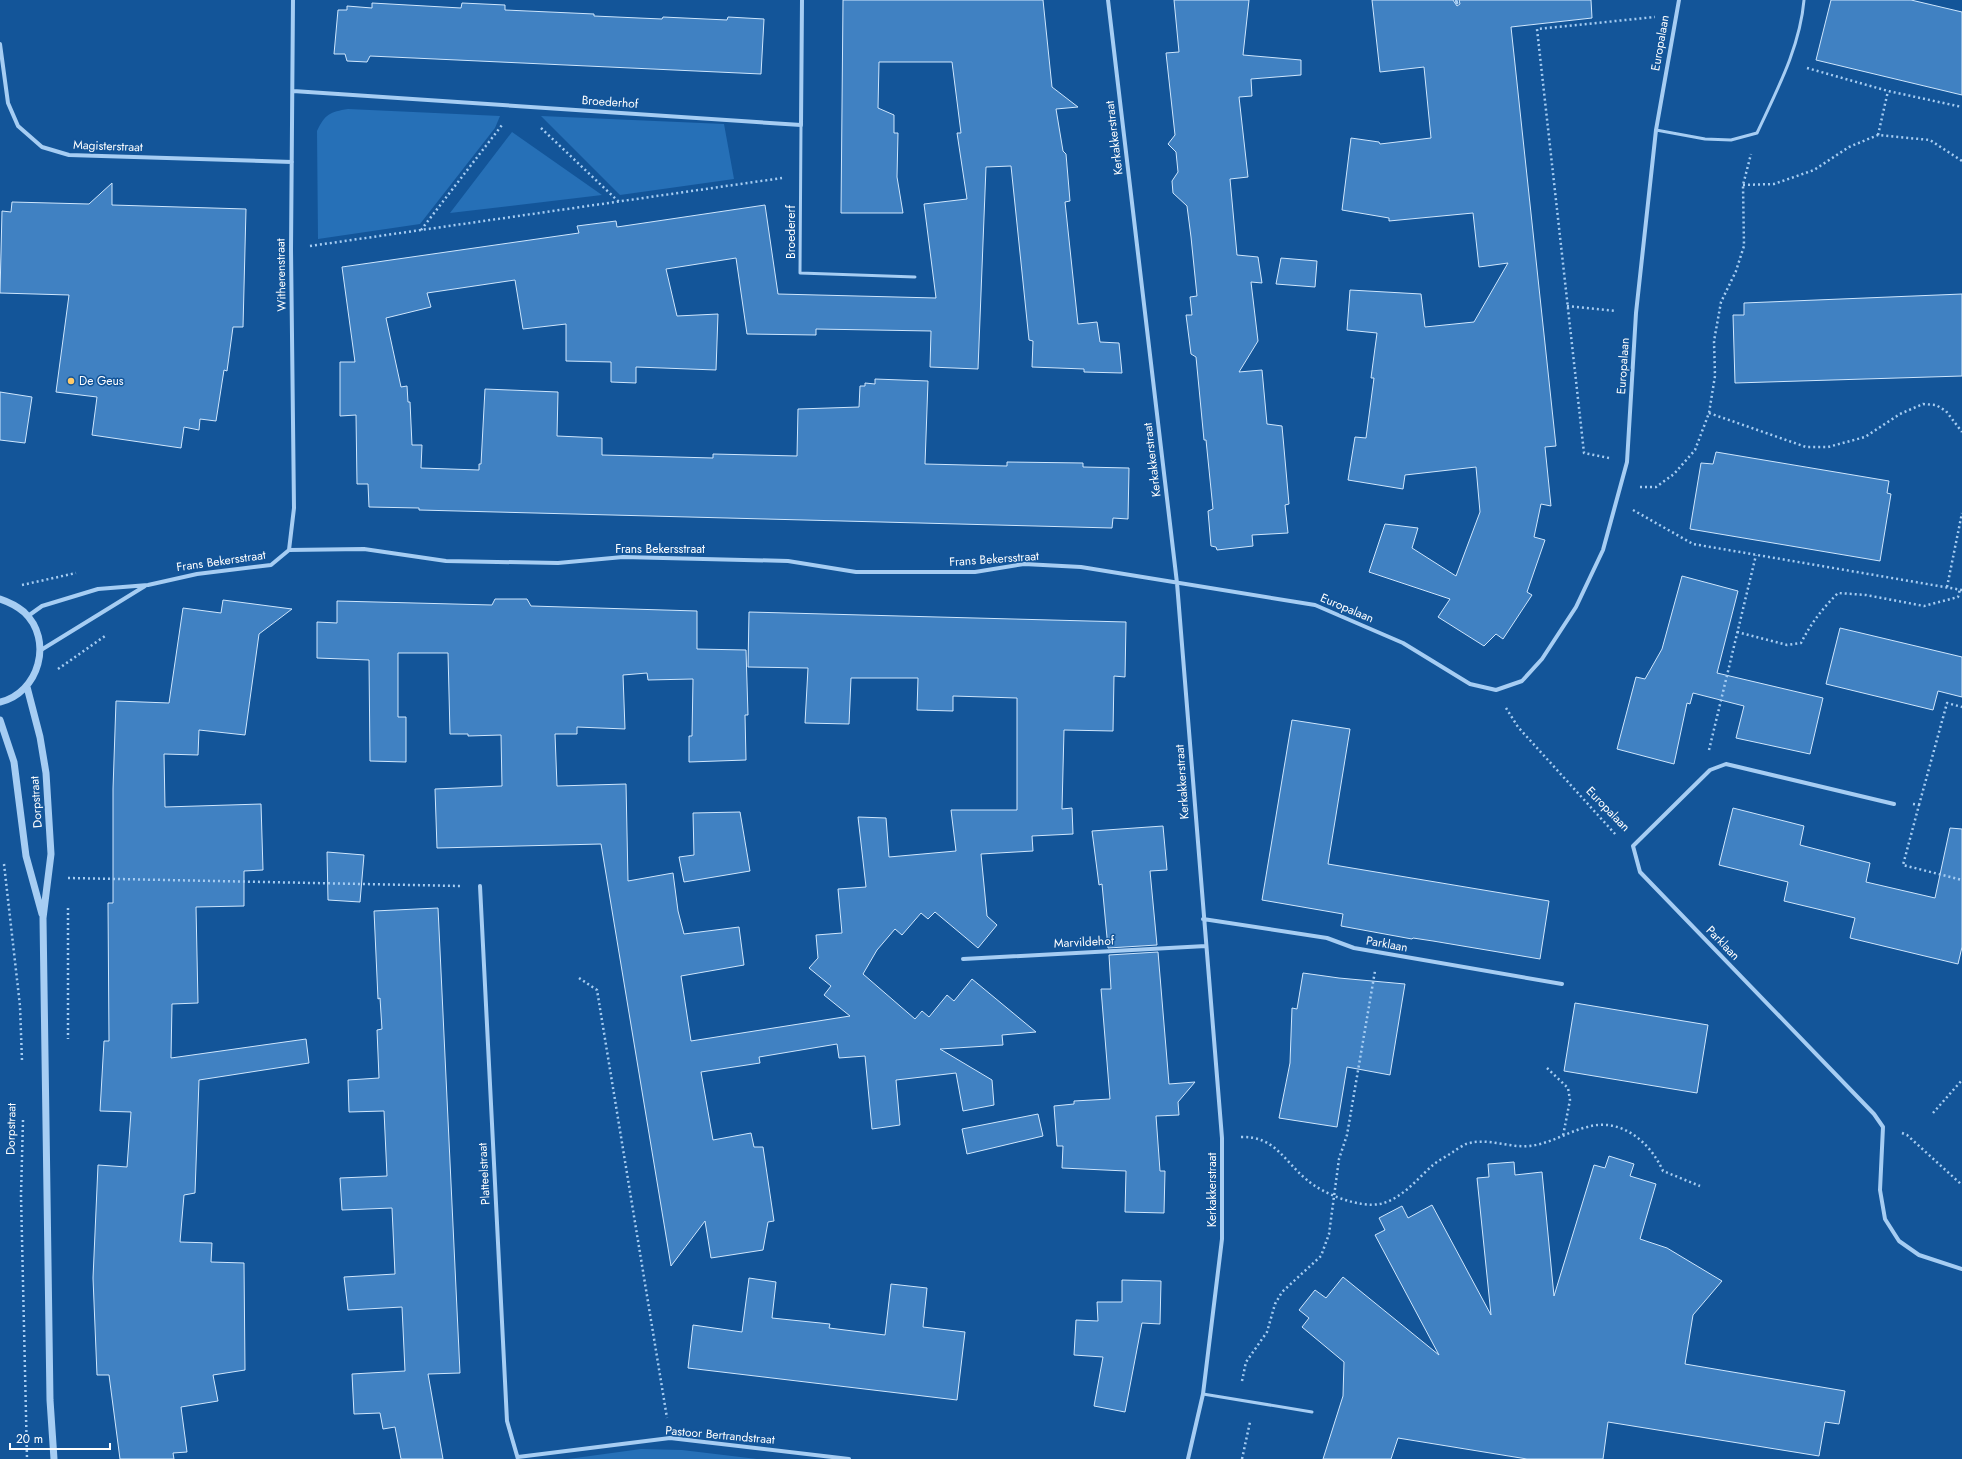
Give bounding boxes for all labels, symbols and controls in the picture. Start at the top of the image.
street label: Europalaan [1646,14,1674,72]
street label: Broederhof [581,91,640,113]
street label: Kerkakkerstraat [1101,100,1127,176]
street label: Magisterstraat [73,136,143,156]
street label: Broedererf [782,204,800,259]
street label: Witherenstraat [271,238,291,312]
street label: Europalaan [1612,337,1634,395]
place label: De Geus [79,372,124,390]
marker: De Geus [66,376,76,386]
street label: Kerkakkerstraat [1139,422,1165,498]
street label: Frans Bekersstraat [615,540,705,558]
street label: Frans Bekersstraat [175,546,267,576]
street label: Frans Bekersstraat [949,547,1040,571]
street label: Europalaan [1317,589,1377,627]
street label: Kerkakkerstraat [1170,744,1194,820]
street label: Dorpstraat [25,775,47,829]
street label: Europalaan [1582,782,1634,836]
street label: Parklaan [1702,922,1744,964]
street label: Marvildehof [1053,931,1115,953]
street label: Parklaan [1365,931,1409,957]
street label: Dorpstraat [2,1103,20,1155]
street label: Platteelstraat [473,1142,495,1206]
street label: Kerkakkerstraat [1203,1153,1221,1227]
street label: Pastoor Bertrandstraat [665,1421,776,1449]
scale bar [10,1425,110,1451]
text: 20 m [16,1430,43,1448]

